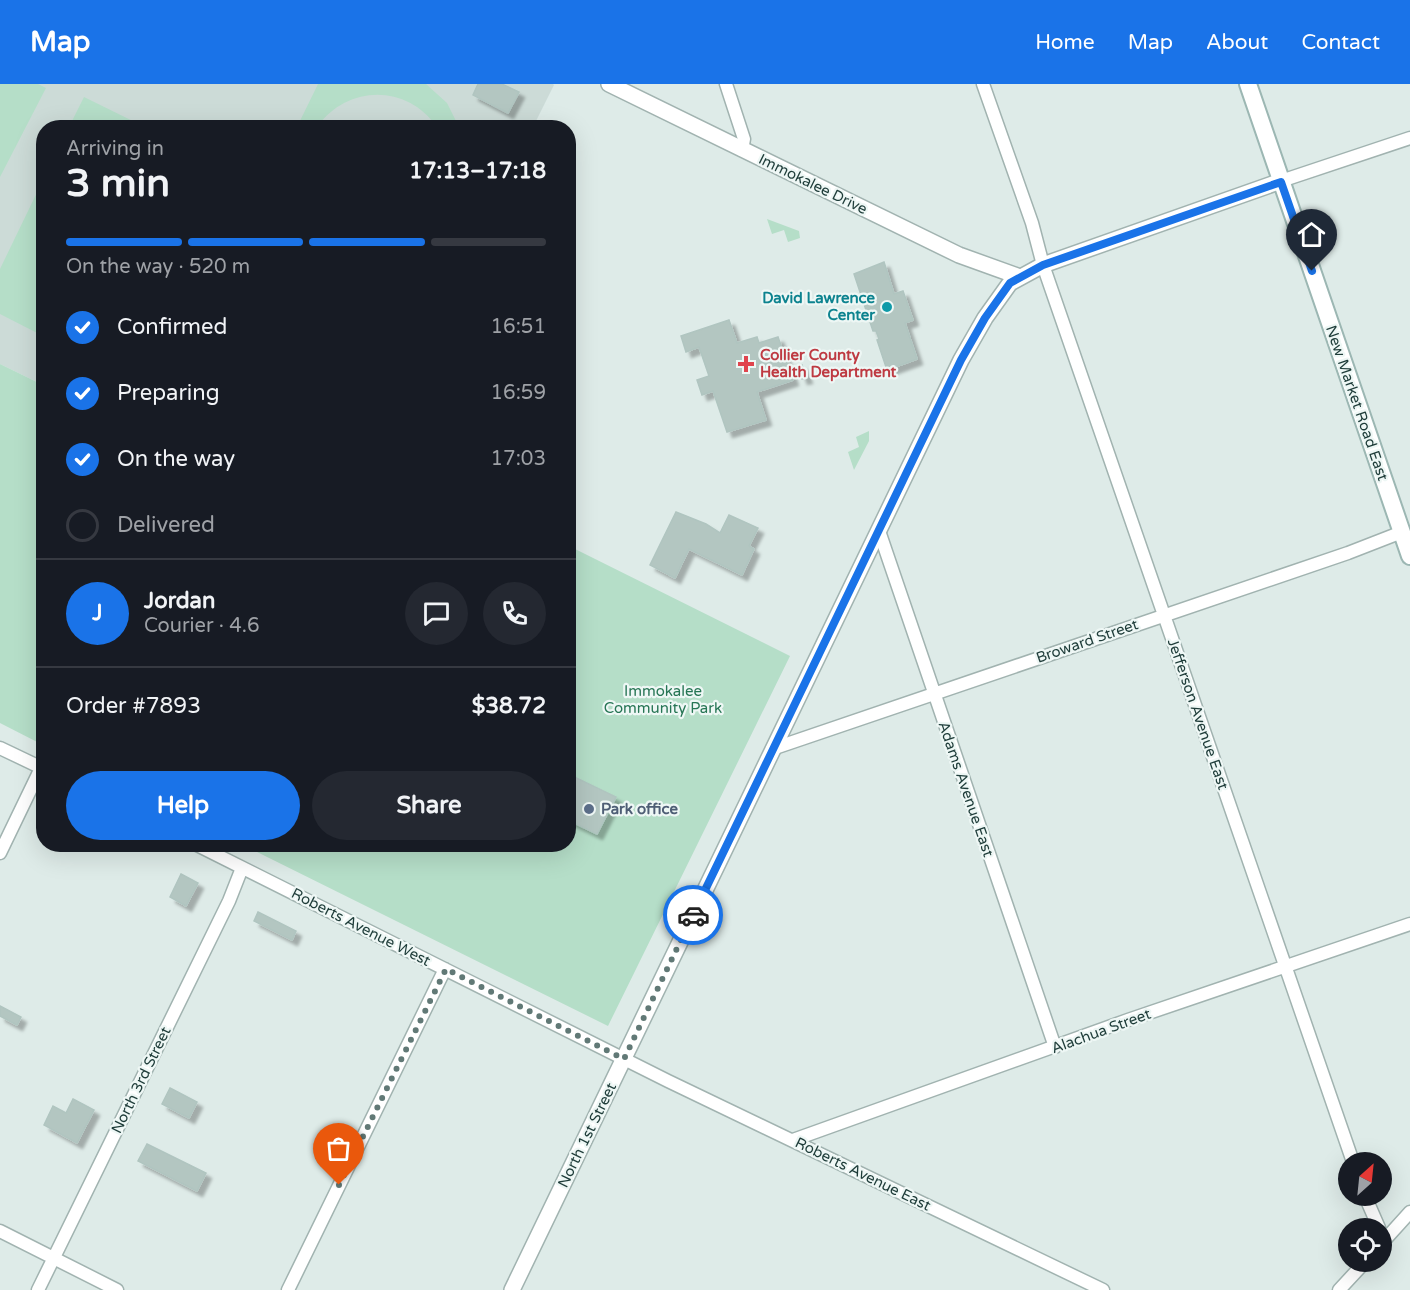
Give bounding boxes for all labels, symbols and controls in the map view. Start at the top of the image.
text: Map [30,25,90,59]
text: Home [1035,30,1095,55]
text: Map [1128,30,1173,55]
text: About [1206,30,1268,55]
text: Contact [1301,30,1380,55]
text: Arriving in [66,137,164,161]
street label: Immokalee Drive [756,150,870,218]
text: 17:13–17:18 [409,158,546,184]
text: 3 min [66,160,170,207]
pin [1286,209,1337,271]
icon: home [1295,218,1328,251]
text: On the way · 520 m [66,255,250,279]
place label: David Lawrence Center [762,289,875,324]
marker: David Lawrence Center [880,300,894,314]
icon: check [66,311,99,344]
text: Confirmed [117,314,227,340]
text: 16:51 [491,315,546,339]
street label: New Market Road East [1322,323,1392,483]
place label: Collier County Health Department [760,346,897,382]
marker: Collier County Health Department [737,355,755,373]
icon: check [66,377,99,410]
text: Preparing [117,380,220,406]
text: 16:59 [491,381,546,405]
icon: check [66,443,99,476]
text: On the way [117,446,235,472]
text: 17:03 [491,447,546,471]
text: Delivered [117,512,215,538]
button: chat [405,582,468,645]
button: phone [483,582,546,645]
text: Jordan [144,588,215,614]
text: J [92,600,103,626]
text: Courier · 4.6 [144,614,259,638]
street label: Broward Street [1034,615,1141,667]
street label: Jefferson Avenue East [1164,636,1232,792]
park label: Immokalee Community Park [604,682,722,717]
text: Order #7893 [66,693,201,719]
text: $38.72 [472,693,546,719]
street label: Adams Avenue East [934,719,998,859]
button: Help [66,771,300,840]
button: Share [312,771,546,840]
place label: Park office [601,800,678,818]
marker: Park office [582,802,596,816]
street label: Roberts Avenue West [288,884,434,970]
courier [663,885,723,945]
icon: car [677,899,710,932]
street label: Alachua Street [1049,1005,1154,1057]
street label: North 3rd Street [107,1023,175,1136]
street label: North 1st Street [554,1079,620,1190]
pin [313,1123,364,1185]
icon: bag [322,1132,355,1165]
street label: Roberts Avenue East [792,1133,934,1215]
north arrow [1338,1152,1392,1206]
map controls [1338,1152,1392,1272]
button: locate [1338,1218,1392,1272]

